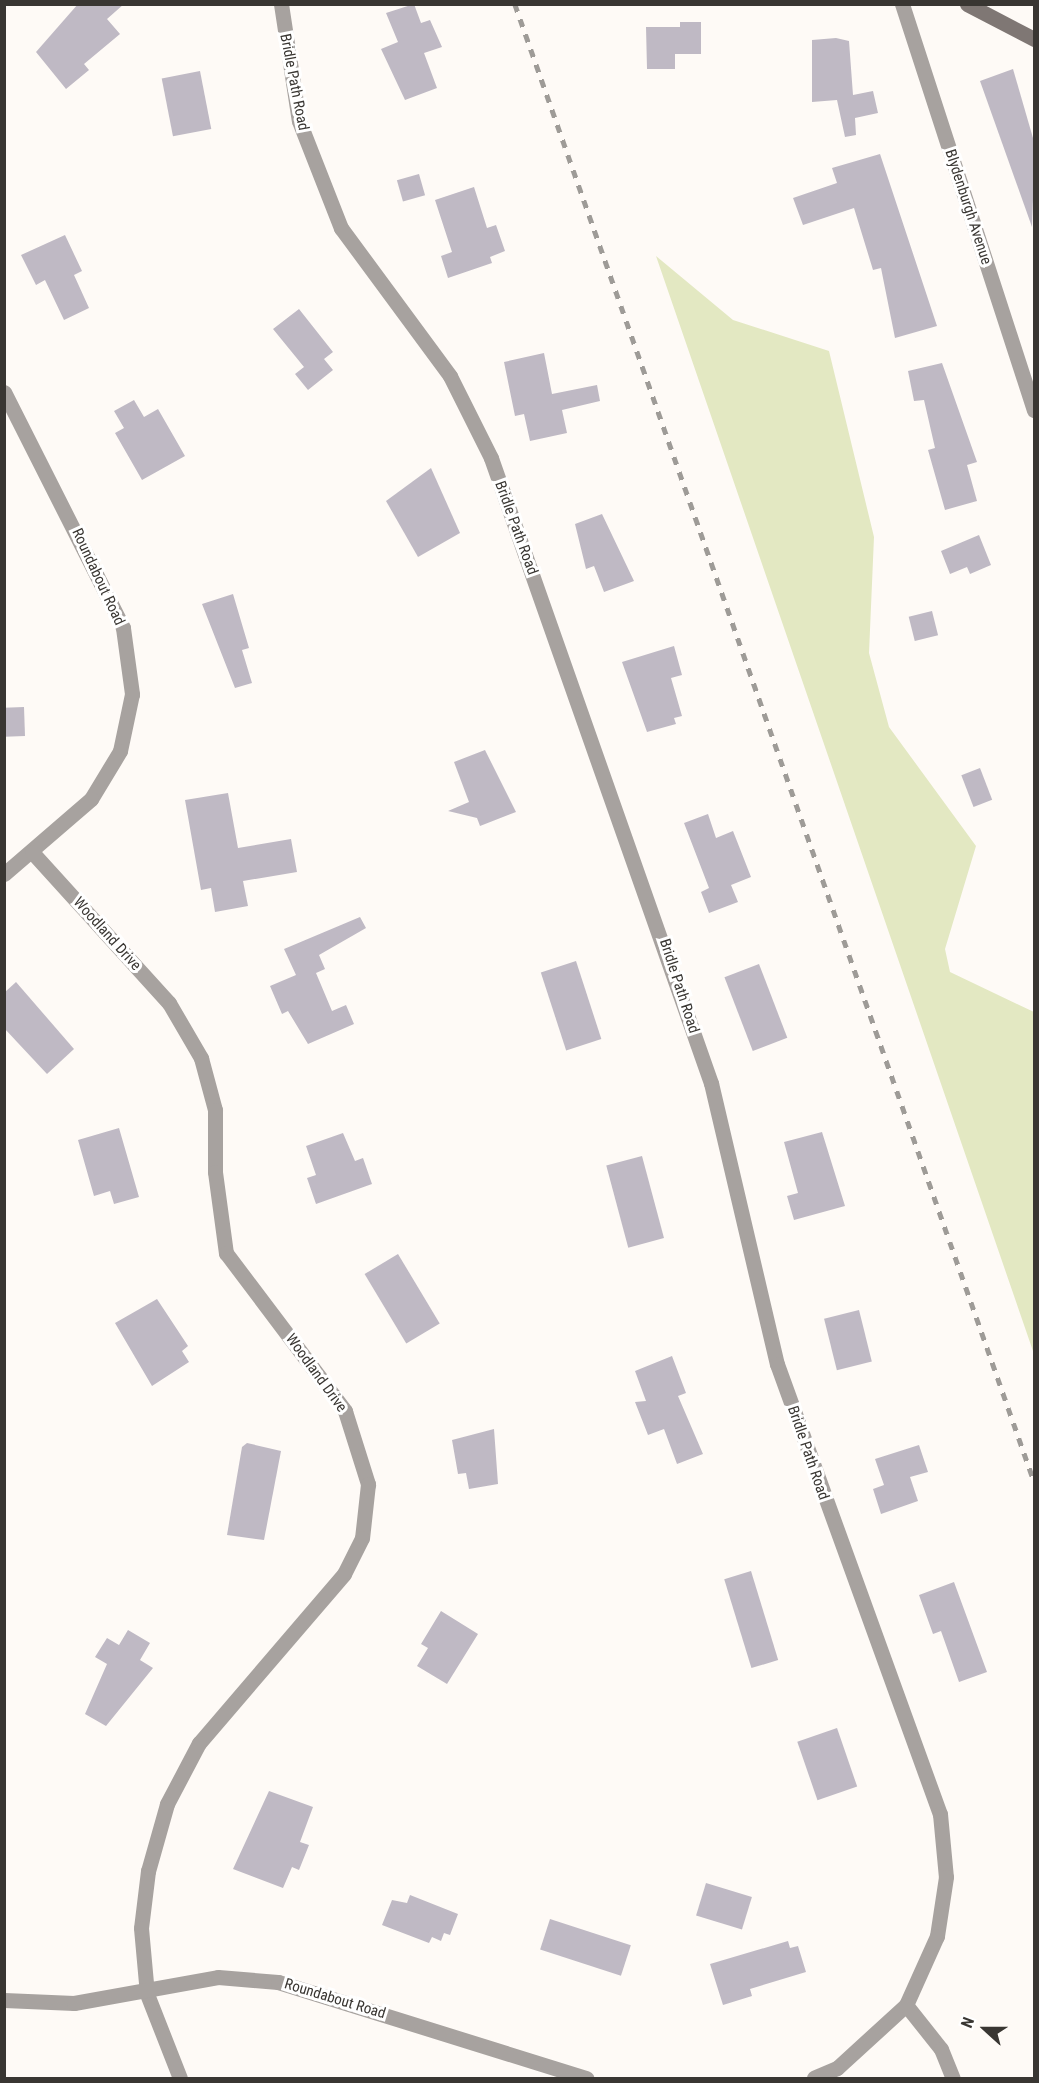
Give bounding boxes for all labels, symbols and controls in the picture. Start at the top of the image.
street label: Bridle Path Road [276,32,312,132]
street label: Blydenburgh Avenue [941,147,995,267]
street label: Bridle Path Road [491,479,541,577]
street label: Roundabout Road [68,526,128,628]
street label: Woodland Drive [69,894,145,974]
street label: Bridle Path Road [655,937,703,1035]
street label: Woodland Drive [282,1330,350,1416]
street label: Bridle Path Road [784,1404,832,1502]
street label: Roundabout Road [282,1975,388,2023]
north arrow [955,1999,1015,2059]
text: N [957,2014,978,2030]

